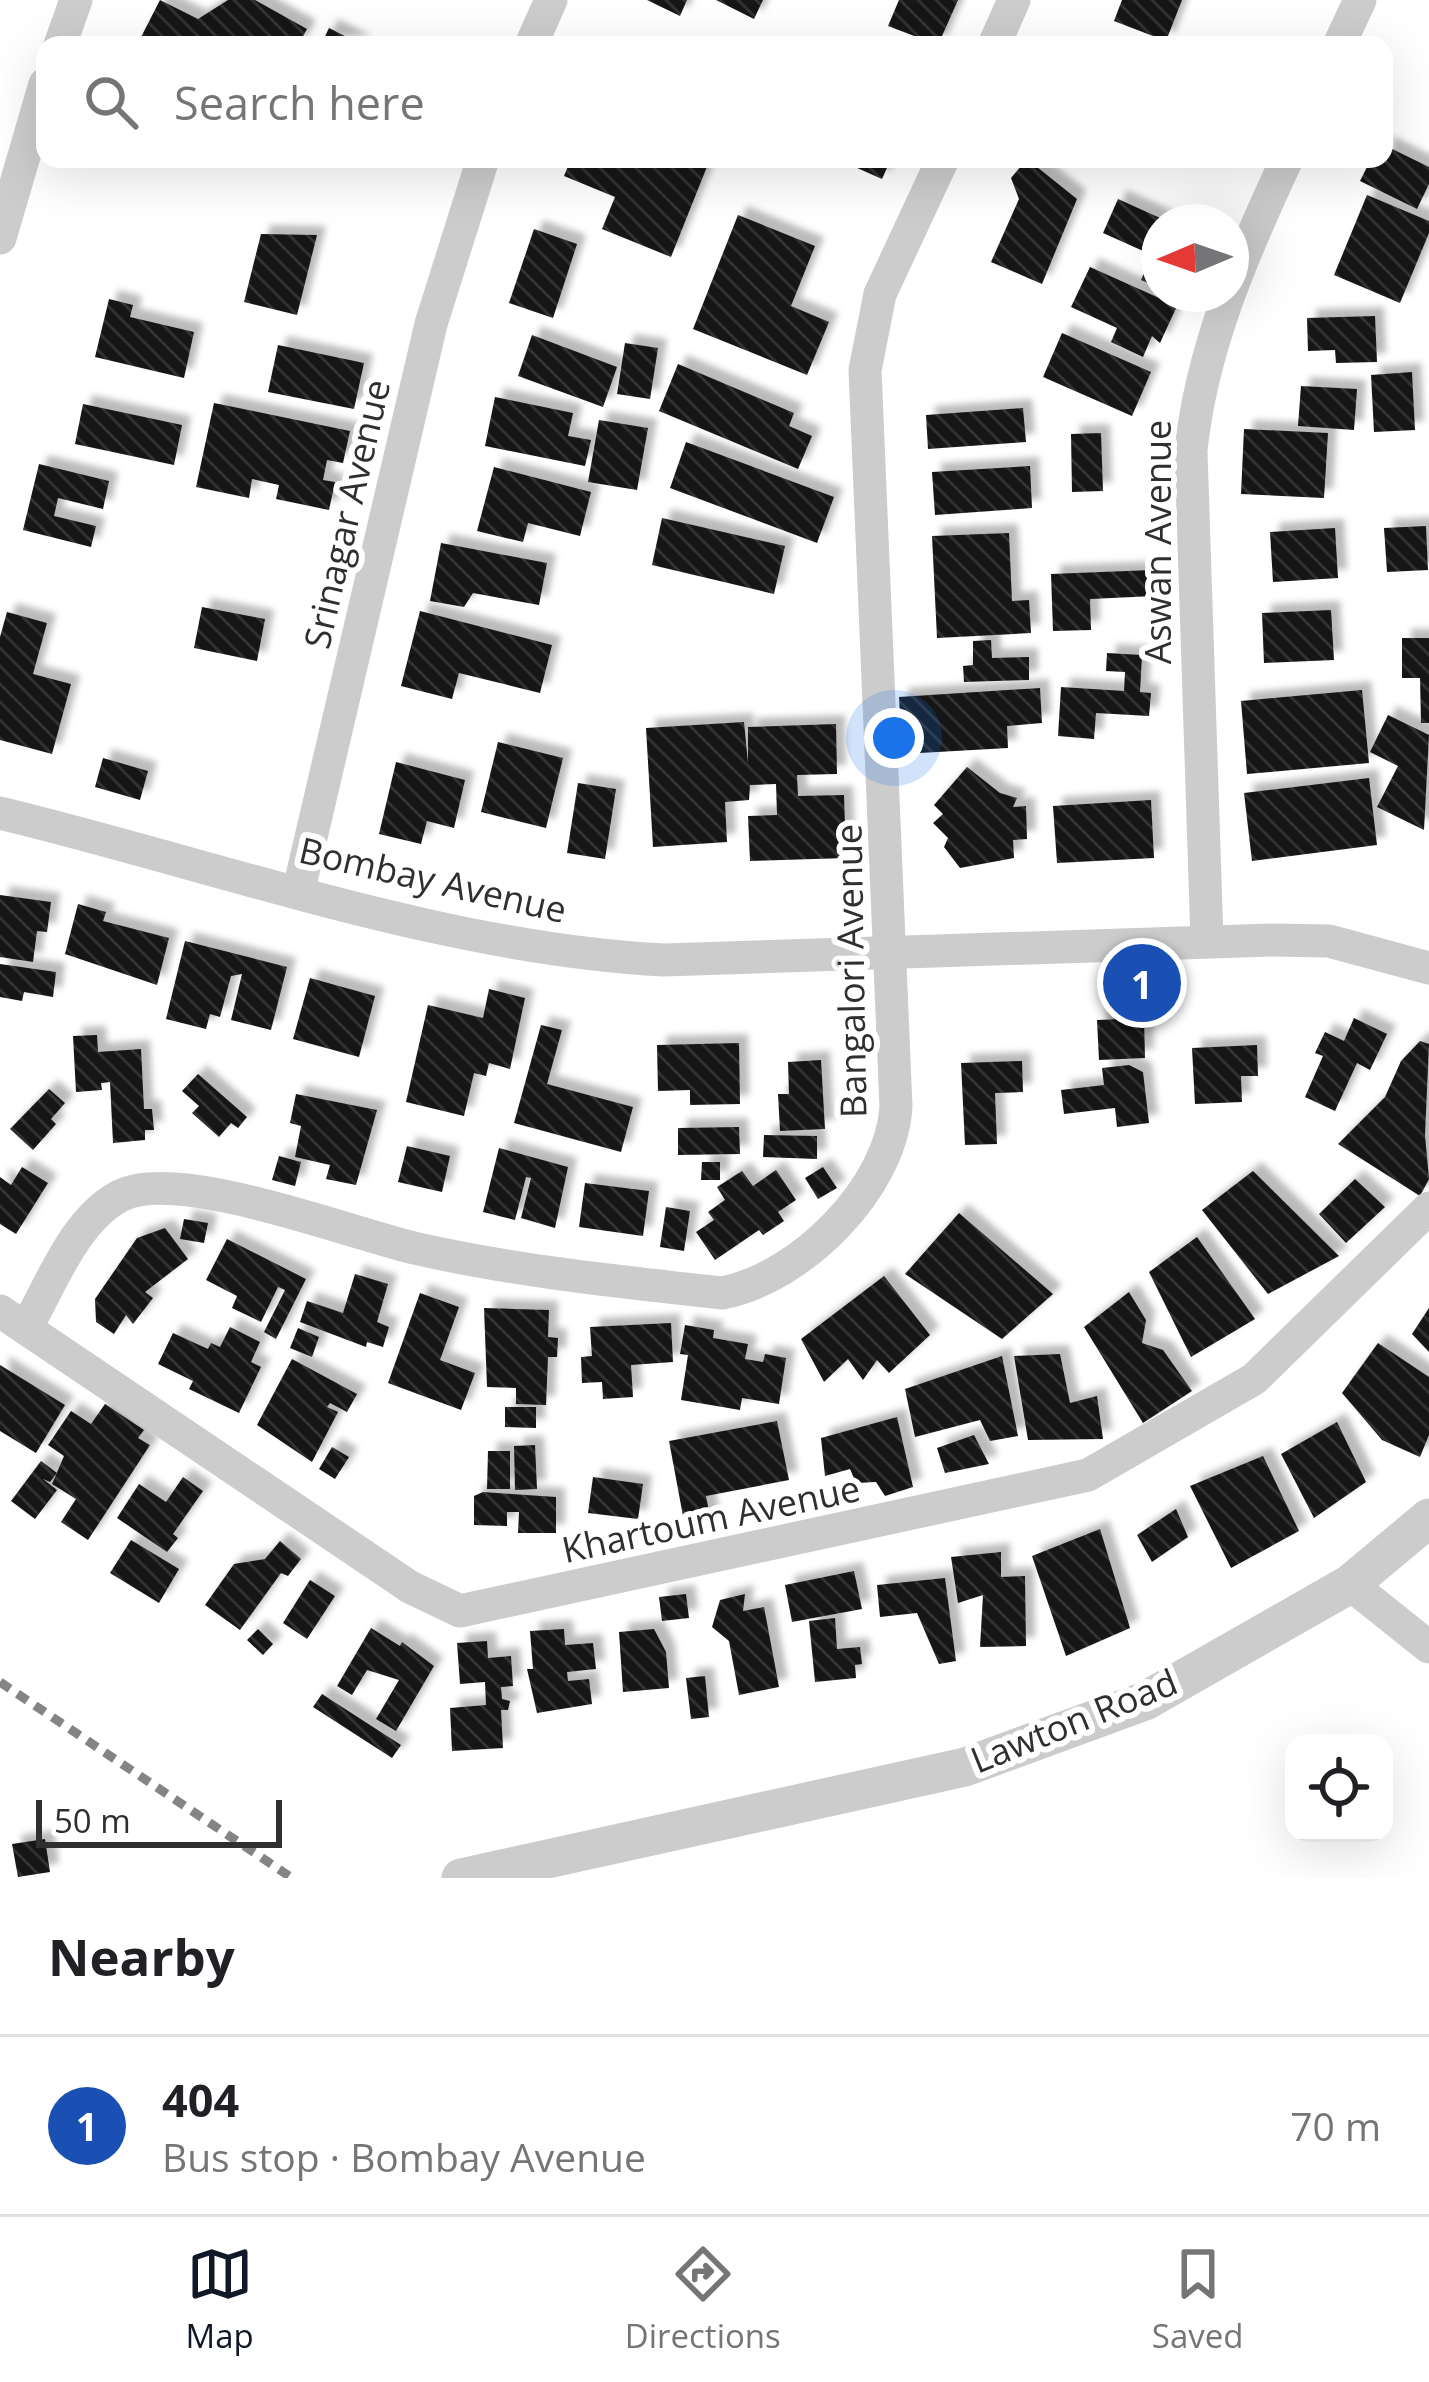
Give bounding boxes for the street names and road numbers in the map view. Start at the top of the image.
street label: Srinagar Avenue [292,375,401,653]
street label: Aswan Avenue [1133,420,1182,664]
street label: Bangalori Avenue [823,824,878,1118]
street label: Bombay Avenue [295,825,572,934]
street label: Khartoum Avenue [557,1463,864,1574]
street label: Lawton Road [963,1657,1184,1784]

